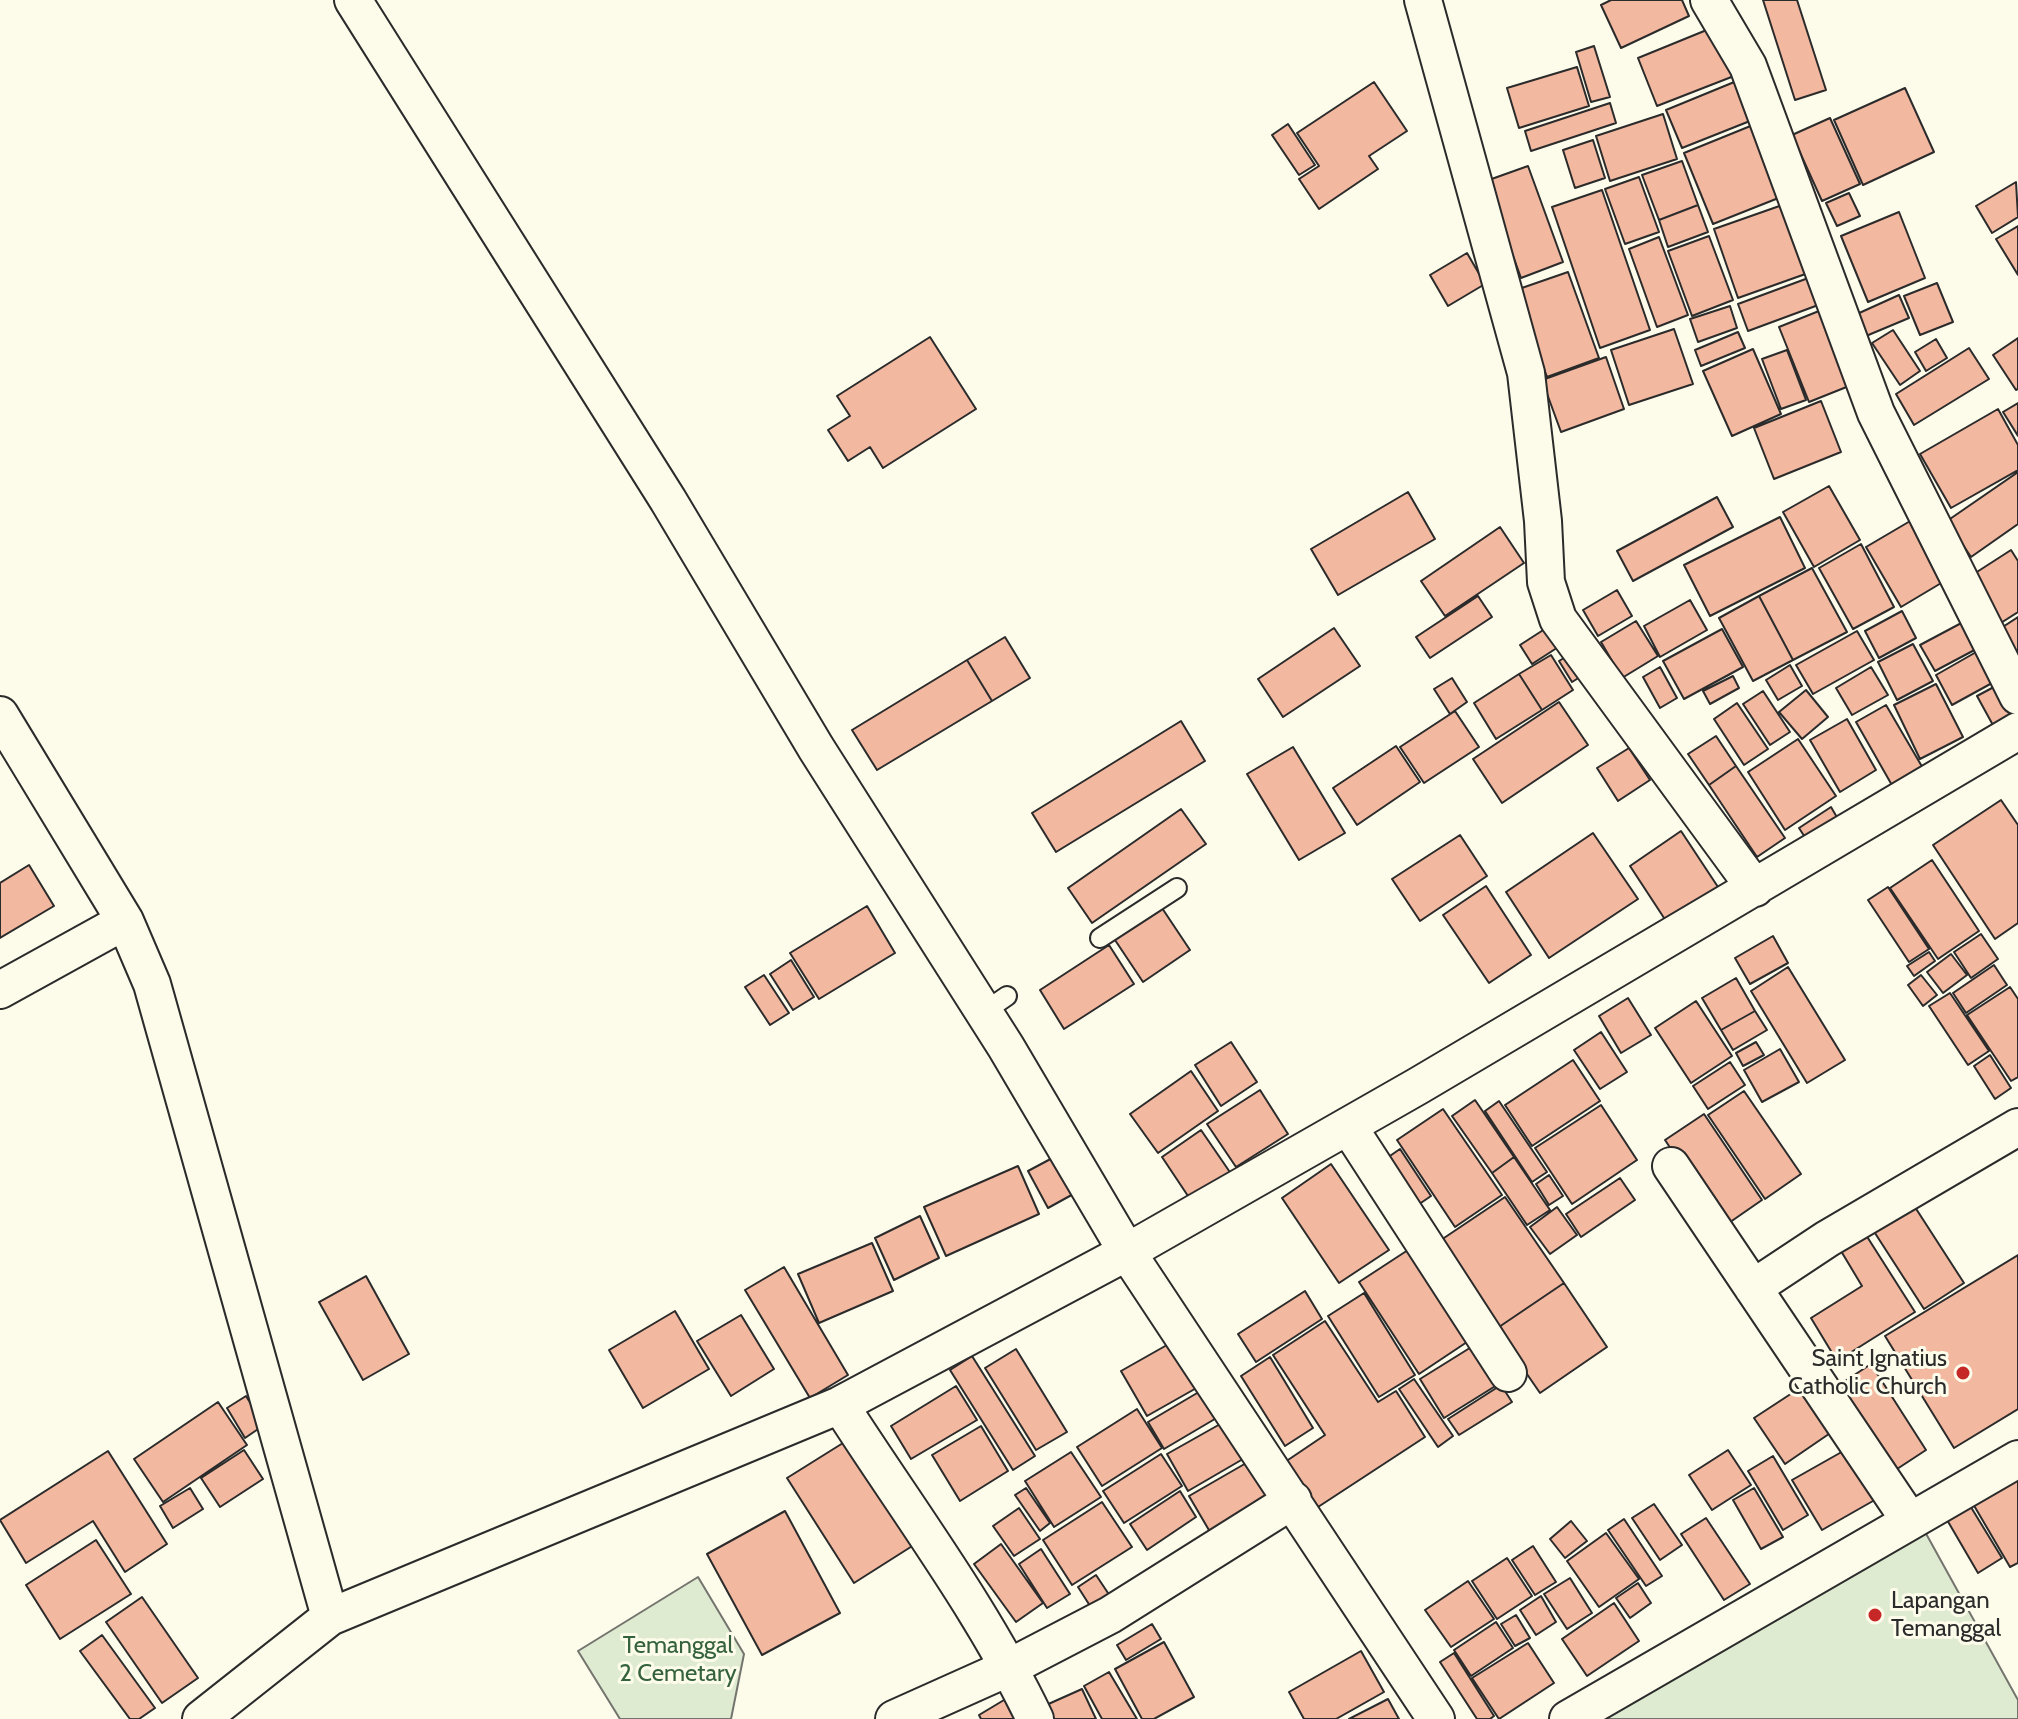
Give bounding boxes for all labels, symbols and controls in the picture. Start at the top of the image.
place label: Saint Ignatius Catholic Church [1788,1345,1947,1401]
marker: Saint Ignatius Catholic Church [1954,1364,1972,1382]
place label: Lapangan Temanggal [1891,1587,2001,1643]
marker: Lapangan Temanggal [1866,1606,1884,1624]
park label: Temanggal 2 Cemetary [619,1632,737,1688]

